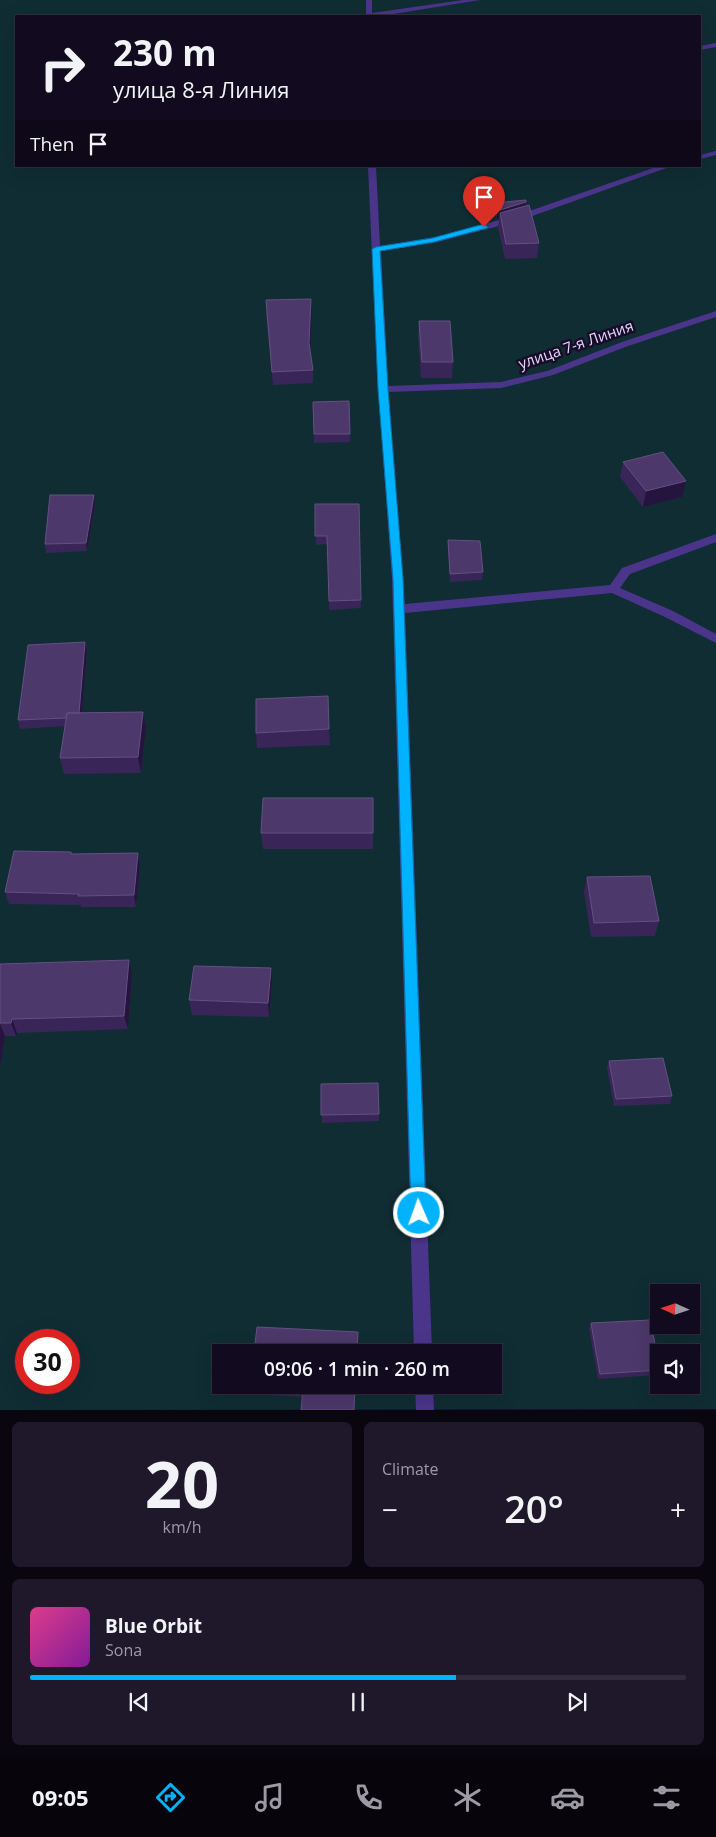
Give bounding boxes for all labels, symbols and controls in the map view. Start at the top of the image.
text: 230 m [113,29,217,76]
icon: right [30,35,95,100]
text: улица 8-я Линия [113,74,289,104]
icon: arrive [84,130,112,158]
text: Then [30,131,74,157]
pin [463,176,505,227]
icon: arrive [470,183,498,211]
street label: улица 7-я Линия [516,315,636,373]
position arrow [392,1186,444,1238]
north arrow [650,1284,700,1334]
map controls [650,1284,700,1394]
speed limit sign: 30 [15,1329,80,1394]
button: sound [650,1344,700,1394]
text: 09:06 · 1 min · 260 m [264,1356,450,1382]
text: 20 [145,1439,219,1527]
text: Climate [382,1458,439,1480]
text: 20° [504,1482,564,1534]
text: − [382,1490,398,1528]
text: + [670,1490,686,1528]
text: km/h [163,1516,201,1538]
text: Blue Orbit [105,1613,202,1639]
text: Sona [105,1639,142,1661]
icon: previous [125,1688,153,1716]
icon: pause [344,1688,372,1716]
icon: next [563,1688,591,1716]
icon: directions [153,1780,188,1815]
icon: music [252,1780,287,1815]
icon: phone [351,1780,386,1815]
icon: climate [450,1780,485,1815]
icon: car [550,1780,585,1815]
icon: filters [649,1780,684,1815]
text: 09:05 [32,1782,89,1812]

